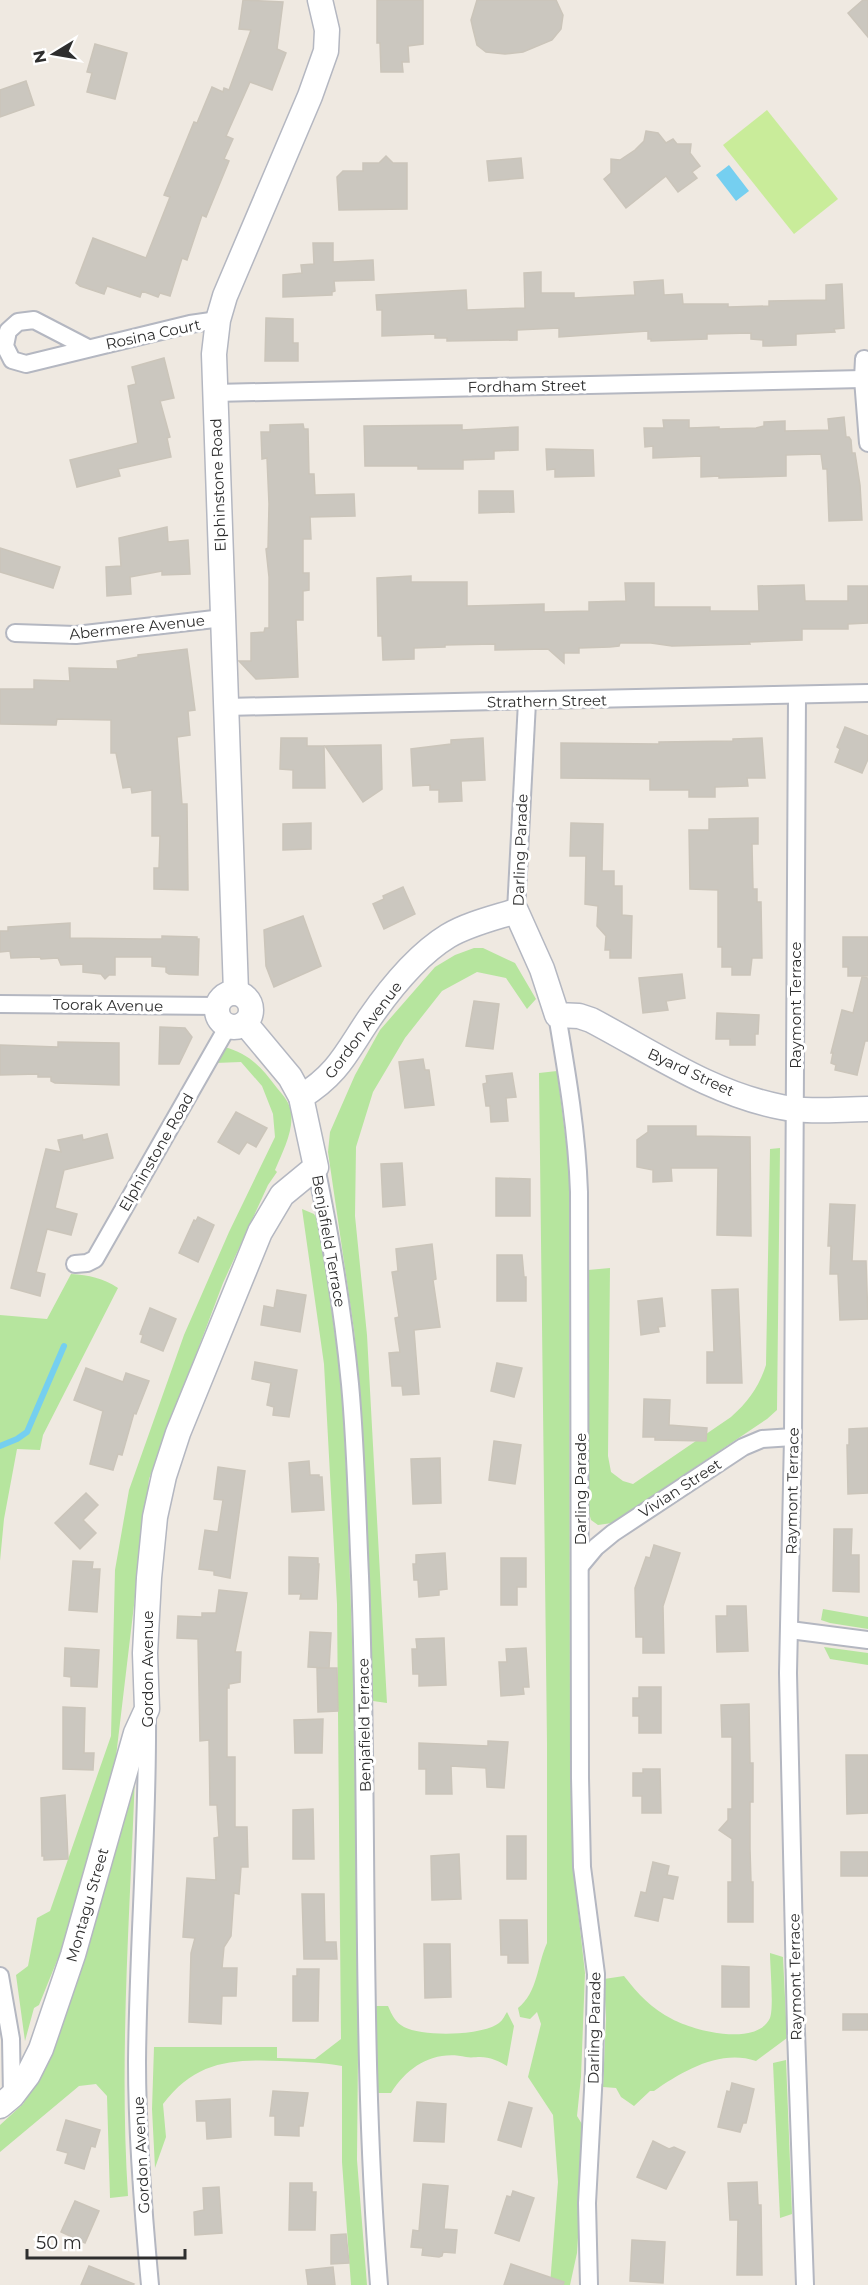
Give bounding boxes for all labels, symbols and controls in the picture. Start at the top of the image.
north arrow [24,24,84,84]
text: N [29,49,50,65]
street label: Rosina Court [104,315,202,353]
street label: Fordham Street [467,375,587,397]
street label: Elphinstone Road [206,418,230,552]
street label: Abermere Avenue [68,610,206,644]
street label: Strathern Street [487,690,607,712]
street label: Darling Parade [509,793,531,907]
street label: Raymont Terrace [786,941,805,1069]
street label: Gordon Avenue [320,978,406,1082]
street label: Toorak Avenue [53,995,163,1015]
street label: Byard Street [645,1044,737,1100]
street label: Elphinstone Road [114,1089,198,1215]
street label: Benjafield Terrace [308,1173,350,1309]
street label: Raymont Terrace [781,1427,803,1555]
street label: Darling Parade [571,1433,590,1545]
street label: Vivian Street [635,1454,725,1522]
street label: Gordon Avenue [138,1610,157,1728]
street label: Benjafield Terrace [353,1658,375,1792]
street label: Montagu Street [62,1846,112,1964]
street label: Raymont Terrace [784,1913,806,2041]
street label: Darling Parade [584,1972,604,2084]
street label: Gordon Avenue [128,2096,154,2214]
scale bar [27,2222,184,2260]
text: 50 m [36,2232,82,2254]

